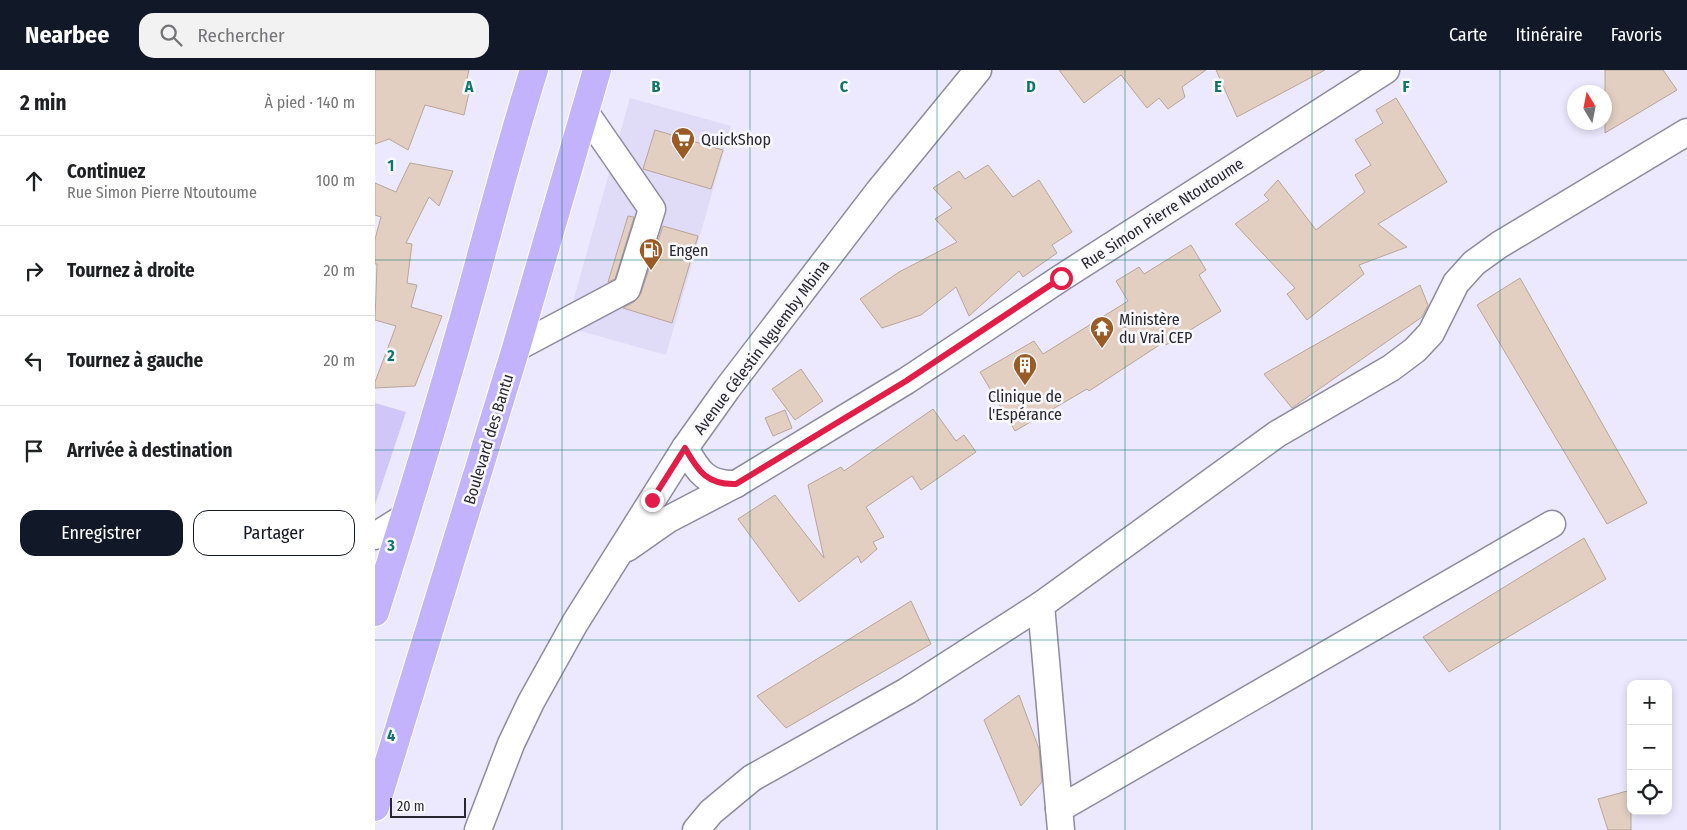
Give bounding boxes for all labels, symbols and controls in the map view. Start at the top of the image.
search box [139,13,489,58]
text: Nearbee [25,21,109,49]
icon: search [157,21,185,49]
text: Rechercher [197,24,285,47]
text: Carte [1449,24,1487,46]
text: Itinéraire [1515,24,1583,46]
text: Favoris [1611,24,1662,46]
text: A [464,77,474,96]
text: B [652,77,661,96]
text: C [840,77,849,96]
text: D [1026,77,1036,96]
text: E [1214,77,1222,96]
text: F [1402,77,1410,96]
north arrow [1567,85,1612,130]
text: 2 min [20,90,67,116]
text: À pied · 140 m [265,93,355,112]
supermarket icon: QuickShop [670,126,696,160]
place label: QuickShop [701,130,771,149]
street label: Rue Simon Pierre Ntoutoume [1078,154,1247,273]
text: 1 [388,156,394,175]
text: Continuez [67,160,146,183]
icon: ahead [20,167,48,195]
text: 100 m [316,171,355,190]
text: Rue Simon Pierre Ntoutoume [67,183,257,202]
fuel station icon: Engen [638,237,664,271]
place label: Engen [669,241,708,260]
street label: Avenue Célestin Nguemby Mbina [690,256,833,438]
icon: right [20,257,48,285]
text: Tournez à droite [67,259,195,282]
text: 20 m [324,261,355,280]
route start [1050,267,1073,290]
place label: Ministère du Vrai CEP [1119,310,1192,347]
temple icon: Ministère du Vrai CEP [1089,315,1115,349]
text: 2 [386,346,395,365]
icon: left [20,347,48,375]
text: Tournez à gauche [67,349,203,372]
text: 20 m [324,351,355,370]
building icon: Clinique de l'Espérance [1012,352,1038,386]
street label: Boulevard des Bantu [460,372,517,507]
place label: Clinique de l'Espérance [988,387,1062,424]
icon: arrive [20,437,48,465]
text: Arrivée à destination [67,439,233,462]
route end [641,489,664,512]
button: Enregistrer [20,510,183,556]
button: Partager [193,510,355,556]
text: 3 [386,536,395,555]
map controls [1627,680,1672,815]
button: + [1627,680,1672,725]
button: − [1627,725,1672,770]
text: 4 [387,726,395,745]
button: locate [1627,770,1672,815]
scale bar [390,795,466,818]
text: 20 m [397,798,425,815]

